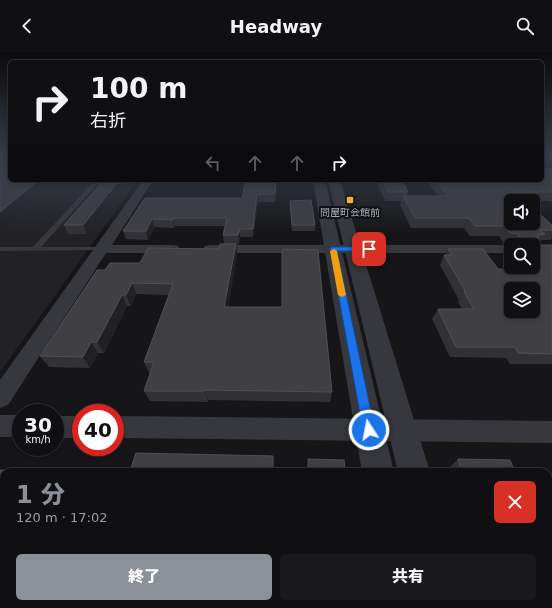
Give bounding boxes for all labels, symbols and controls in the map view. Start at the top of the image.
icon: back [16,15,38,37]
icon: search [514,15,536,37]
text: Headway [230,16,322,37]
text: 100 m [90,72,187,105]
icon: right [24,76,76,128]
text: 右折 [90,110,126,131]
icon: left [202,152,224,174]
icon: ahead [244,152,266,174]
icon: ahead [286,152,308,174]
icon: right [328,152,350,174]
map controls [504,194,540,318]
button: sound [504,194,540,230]
marker: 問屋町会館前 [345,195,355,205]
place label: 問屋町会館前 [320,207,380,218]
pin [352,232,386,266]
icon: arrive [358,238,380,260]
button: search [504,238,540,274]
button: layers [504,282,540,318]
speed limit sign: 40 [72,404,124,456]
position arrow [348,409,390,451]
text: 30 [24,413,52,437]
text: km/h [25,434,51,445]
text: 1 分 [16,481,65,509]
button: close [494,481,536,523]
text: 120 m · 17:02 [16,510,107,525]
button: 終了 [16,554,272,600]
button: 共有 [280,554,536,600]

